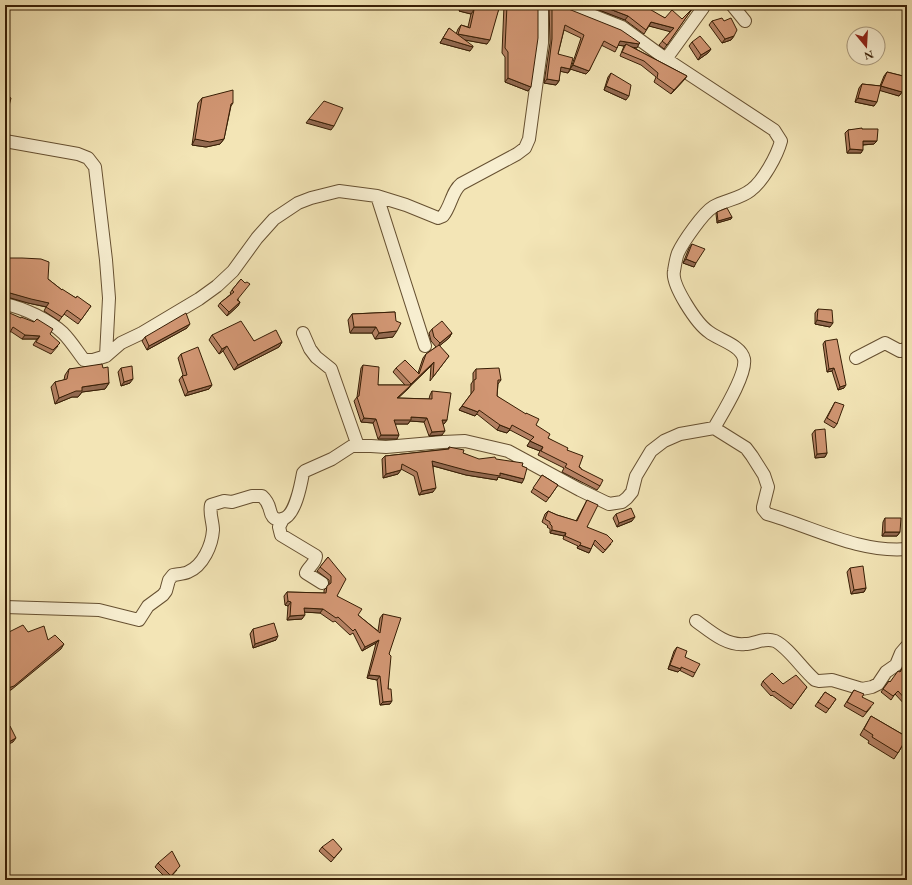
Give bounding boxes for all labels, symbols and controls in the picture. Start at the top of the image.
north arrow [846,26,886,66]
text: N [863,47,875,64]

